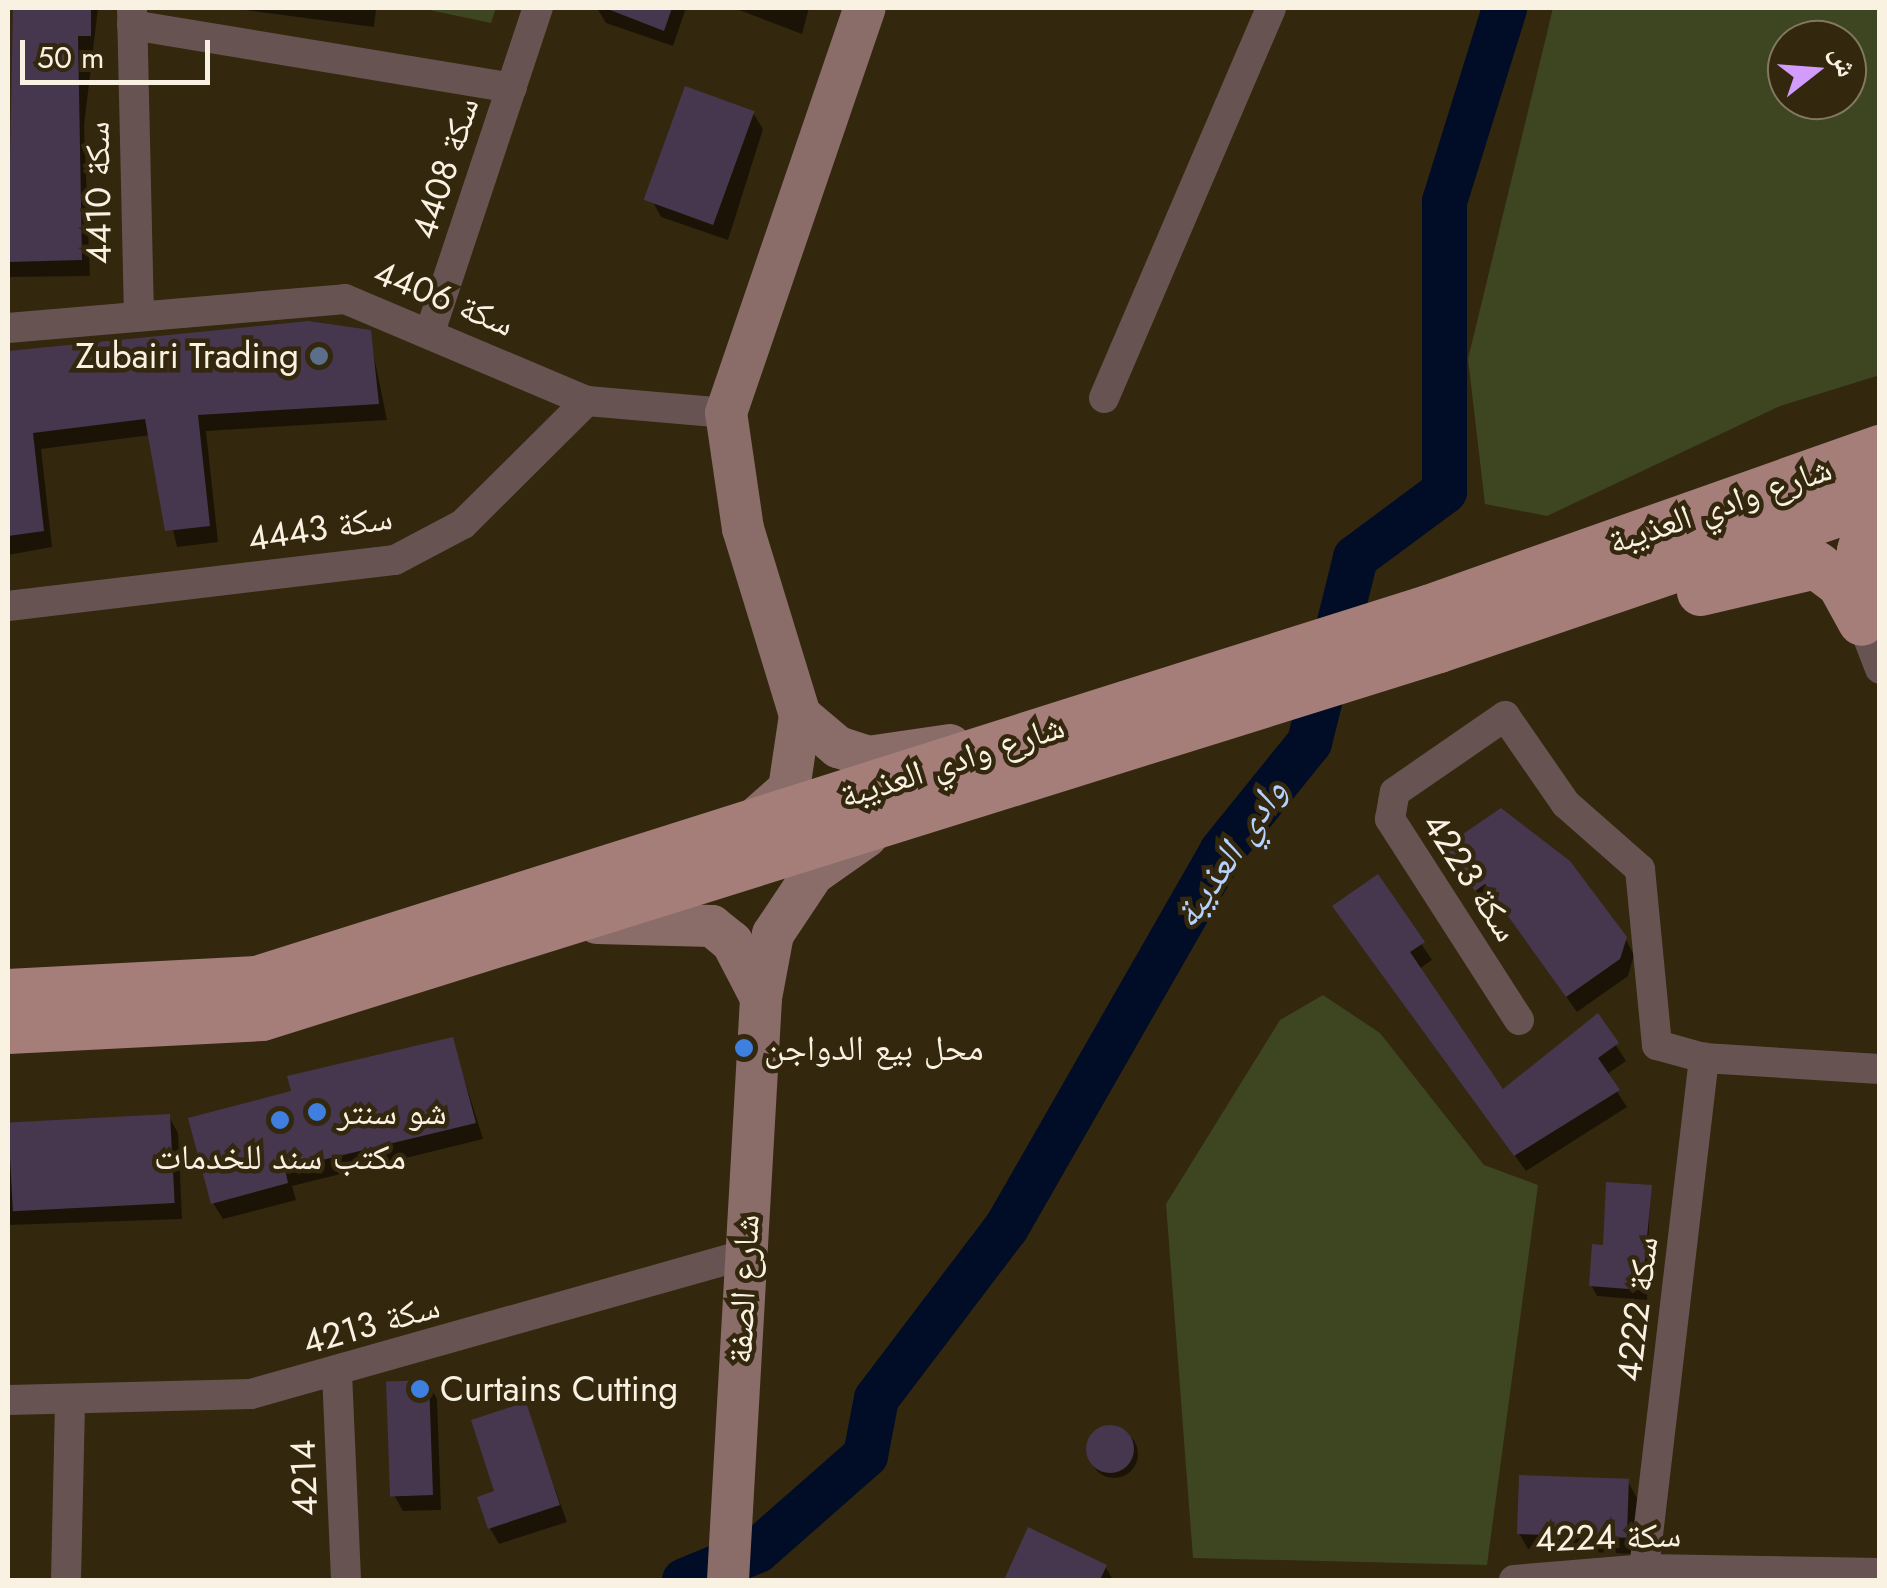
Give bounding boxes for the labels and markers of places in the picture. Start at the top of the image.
place label: Zubairi Trading [75,335,299,377]
marker: Zubairi Trading [308,345,330,367]
place label: محل بيع الدواجن [764,1027,984,1069]
marker: محل بيع الدواجن [733,1037,755,1059]
place label: شو سنتر [337,1091,447,1133]
marker: شو سنتر [306,1101,328,1123]
marker: مكتب سند للخدمات [269,1109,291,1131]
place label: مكتب سند للخدمات [154,1136,406,1178]
place label: Curtains Cutting [440,1368,678,1410]
marker: Curtains Cutting [409,1378,431,1400]

